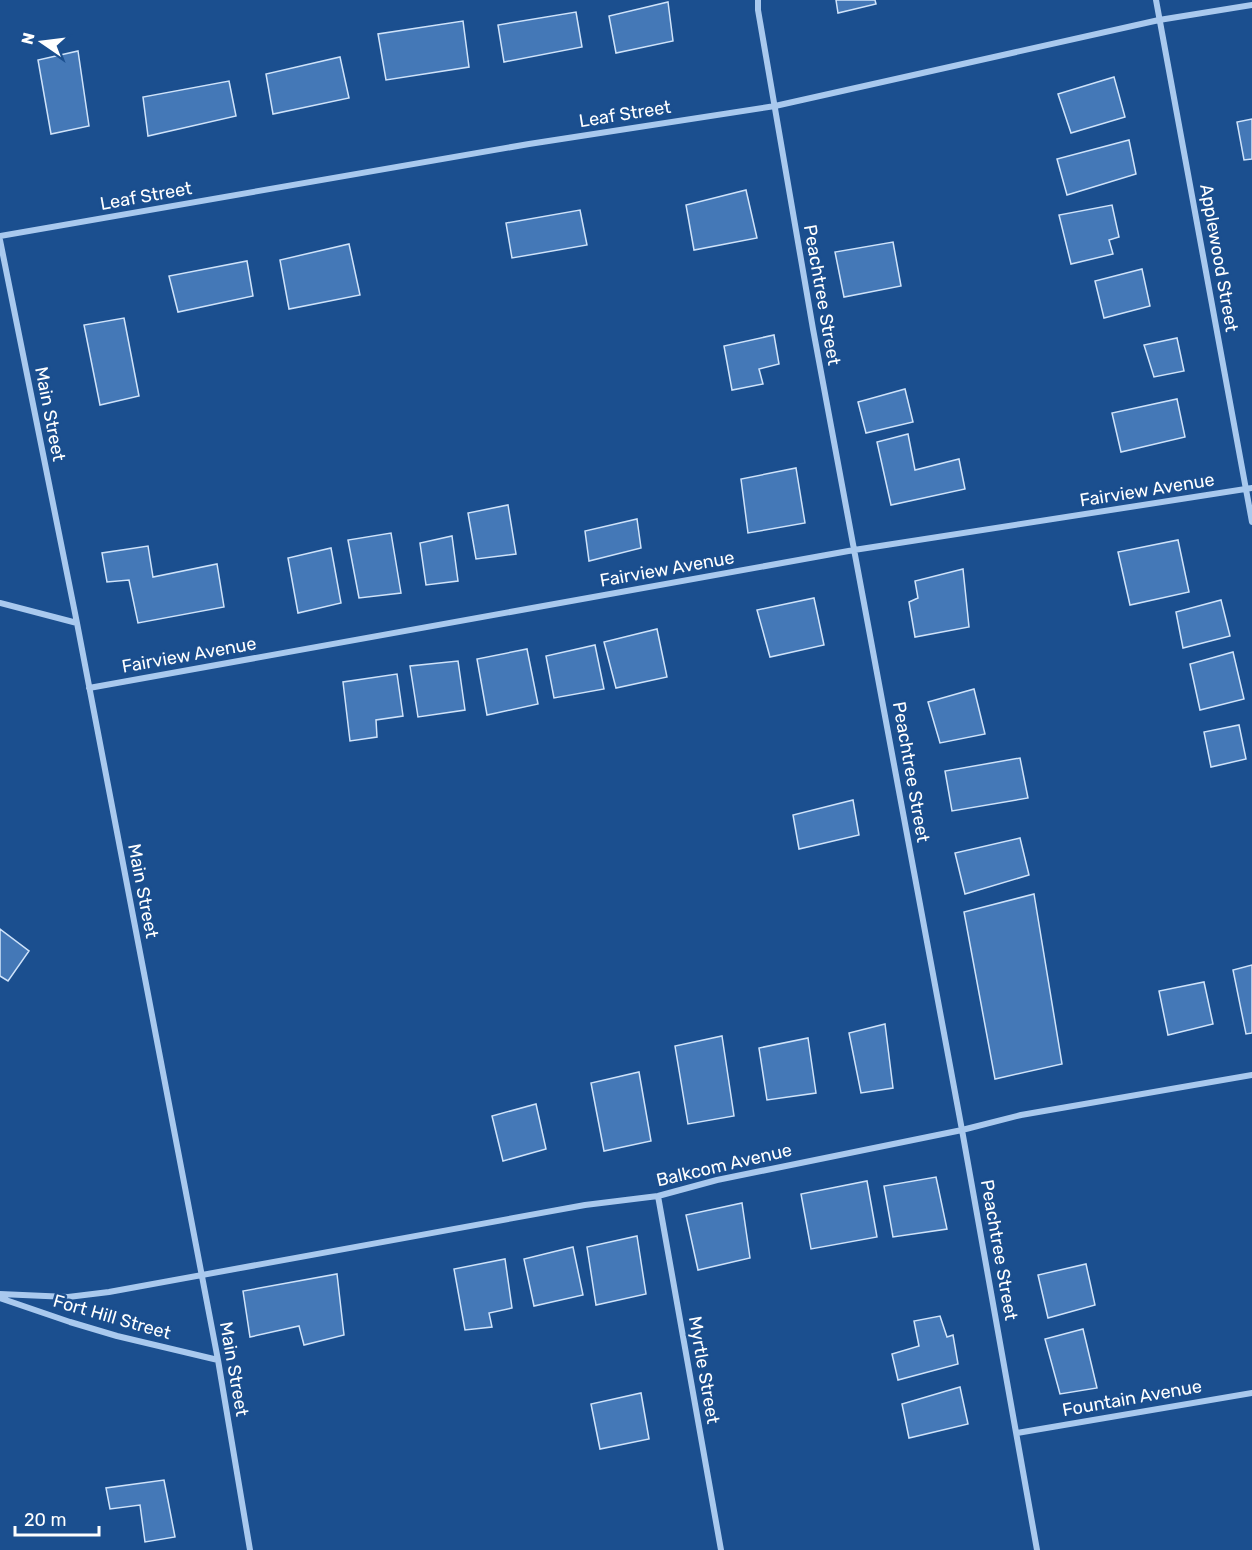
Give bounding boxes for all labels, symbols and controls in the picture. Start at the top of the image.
north arrow [12,12,72,72]
text: N [17,31,39,46]
street label: Leaf Street [577,96,673,132]
street label: Leaf Street [98,177,194,215]
street label: Applewood Street [1195,182,1243,334]
street label: Peachtree Street [799,223,845,367]
street label: Main Street [30,365,70,463]
street label: Fairview Avenue [1078,468,1216,512]
street label: Fairview Avenue [598,546,736,592]
street label: Fairview Avenue [120,632,258,678]
street label: Peachtree Street [888,700,934,844]
street label: Main Street [123,842,163,940]
street label: Balkcom Avenue [654,1139,794,1191]
street label: Peachtree Street [976,1178,1022,1322]
street label: Fort Hill Street [51,1290,173,1344]
street label: Myrtle Street [684,1314,724,1426]
street label: Main Street [215,1320,253,1418]
street label: Fountain Avenue [1060,1375,1204,1421]
scale bar [15,1499,99,1537]
text: 20 m [24,1509,66,1531]

